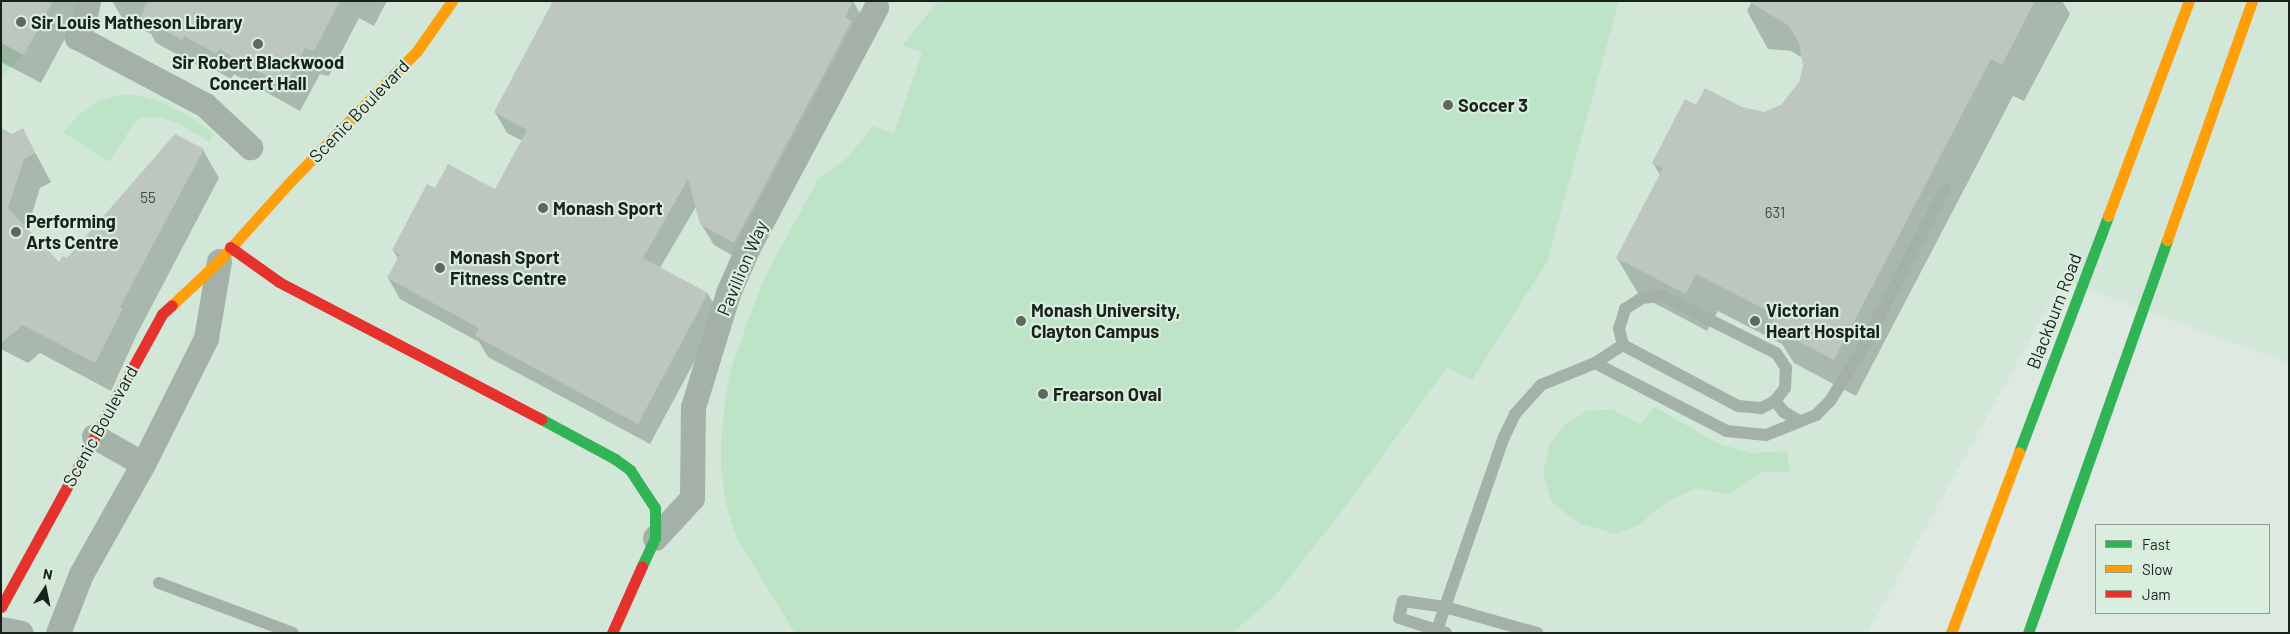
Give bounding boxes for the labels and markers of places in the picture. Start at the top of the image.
place label: Sir Louis Matheson Library [31,11,243,33]
marker: Sir Louis Matheson Library [15,16,27,28]
marker: Sir Robert Blackwood Concert Hall [252,38,264,50]
place label: Sir Robert Blackwood Concert Hall [172,52,344,94]
place label: Soccer 3 [1458,94,1528,116]
marker: Soccer 3 [1442,99,1454,111]
place label: Monash Sport [553,197,662,219]
marker: Monash Sport [537,202,549,214]
place label: Performing Arts Centre [26,211,118,253]
marker: Performing Arts Centre [10,226,22,238]
place label: Monash Sport Fitness Centre [450,247,566,290]
marker: Monash Sport Fitness Centre [434,262,446,274]
place label: Monash University, Clayton Campus [1031,300,1180,342]
place label: Victorian Heart Hospital [1766,300,1880,342]
marker: Victorian Heart Hospital [1748,314,1762,328]
marker: Monash University, Clayton Campus [1015,315,1027,327]
place label: Frearson Oval [1053,383,1162,405]
marker: Frearson Oval [1037,388,1049,400]

